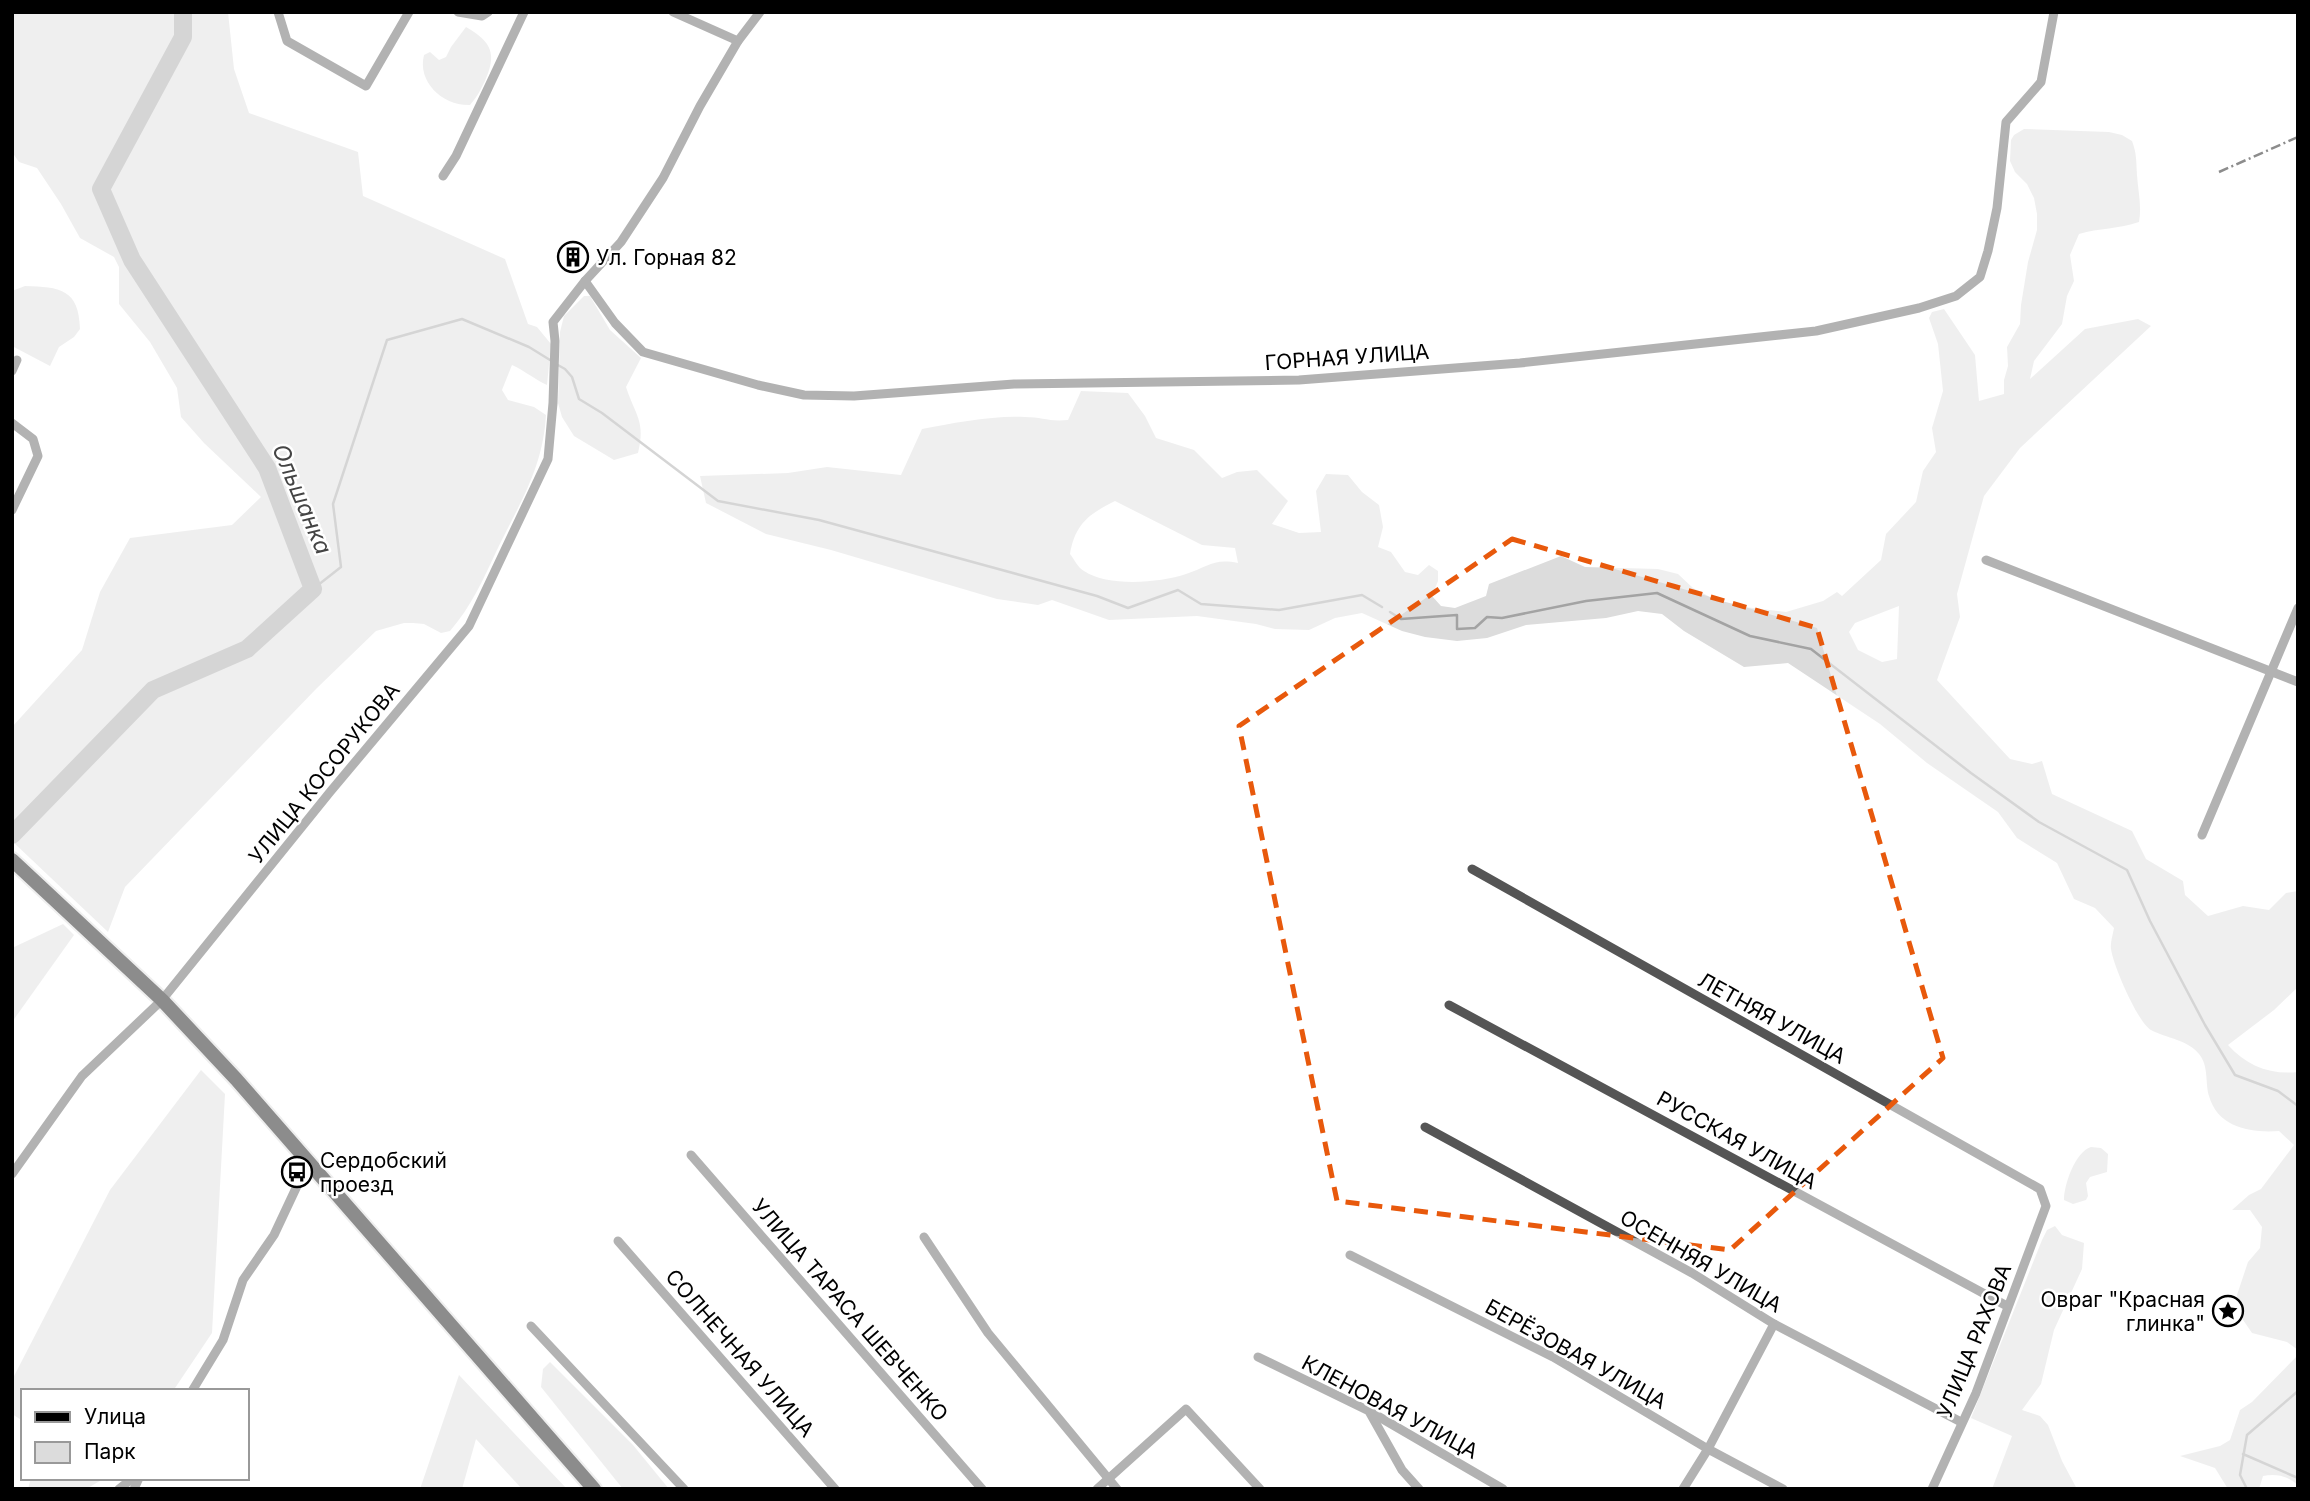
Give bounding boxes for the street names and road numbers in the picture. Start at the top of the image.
street label: ГОРНАЯ УЛИЦА [1264,339,1430,375]
street label: УЛИЦА КОСОРУКОВА [243,678,405,868]
street label: ЛЕТНЯЯ УЛИЦА [1694,967,1850,1069]
street label: РУССКАЯ УЛИЦА [1653,1086,1821,1194]
street label: УЛИЦА ТАРАСА ШЕВЧЕНКО [747,1194,953,1426]
street label: ОСЕННЯЯ УЛИЦА [1616,1205,1786,1317]
street label: УЛИЦА РАХОВА [1932,1260,2016,1422]
street label: СОЛНЕЧНАЯ УЛИЦА [660,1264,820,1442]
street label: БЕРЁЗОВАЯ УЛИЦА [1481,1293,1671,1414]
street label: КЛЕНОВАЯ УЛИЦА [1298,1350,1482,1464]

